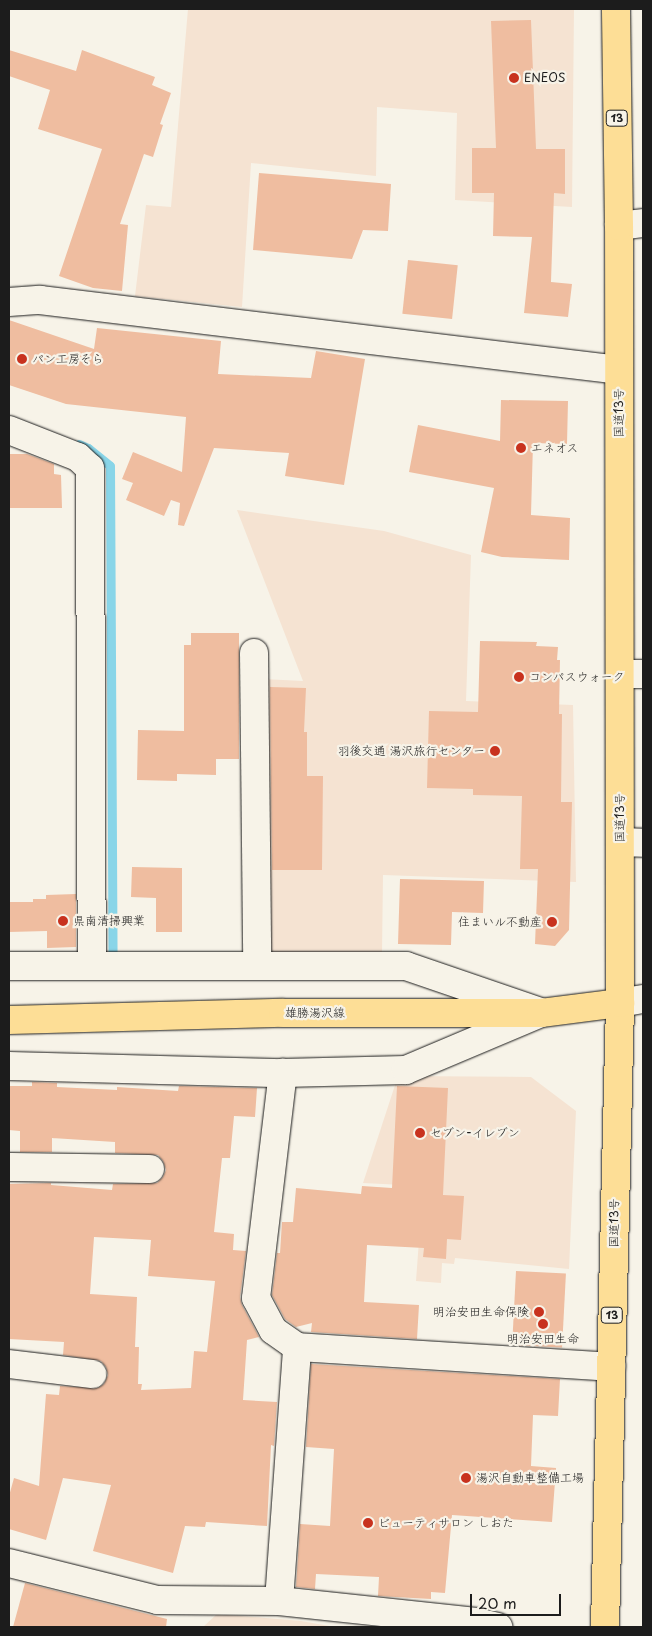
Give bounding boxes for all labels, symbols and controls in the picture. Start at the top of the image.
place label: ENEOS [524,71,565,85]
marker: ENEOS [508,72,520,84]
road number: 13 [606,110,628,126]
place label: パン工房そら [32,352,104,366]
marker: パン工房そら [16,353,28,365]
street label: 国道13号 [612,388,626,438]
place label: エネオス [531,441,579,455]
marker: エネオス [515,442,527,454]
place label: コンパスウォーク [529,670,625,684]
marker: コンパスウォーク [513,671,525,683]
place label: 羽後交通 湯沢旅行センター [337,744,485,758]
marker: 羽後交通 湯沢旅行センター [489,745,501,757]
street label: 国道13号 [613,793,627,843]
place label: 県南清掃興業 [73,914,145,928]
marker: 県南清掃興業 [57,915,69,927]
place label: 住まいル不動産 [458,915,542,929]
marker: 住まいル不動産 [546,916,558,928]
street label: 雄勝湯沢線 [285,1006,345,1020]
place label: セブン-イレブン [430,1126,520,1140]
marker: セブン-イレブン [414,1127,426,1139]
street label: 国道13号 [606,1198,622,1248]
place label: 明治安田生命保険 [433,1305,529,1319]
marker: 明治安田生命保険 [533,1306,545,1318]
road number: 13 [601,1306,623,1324]
marker: 明治安田生命 [537,1318,549,1330]
place label: 明治安田生命 [507,1332,579,1346]
place label: 湯沢自動車整備工場 [476,1471,584,1485]
marker: 湯沢自動車整備工場 [460,1472,472,1484]
place label: ビューティサロン しおた [378,1516,514,1530]
marker: ビューティサロン しおた [362,1517,374,1529]
scale bar [472,1584,563,1616]
text: 20 m [478,1591,517,1614]

